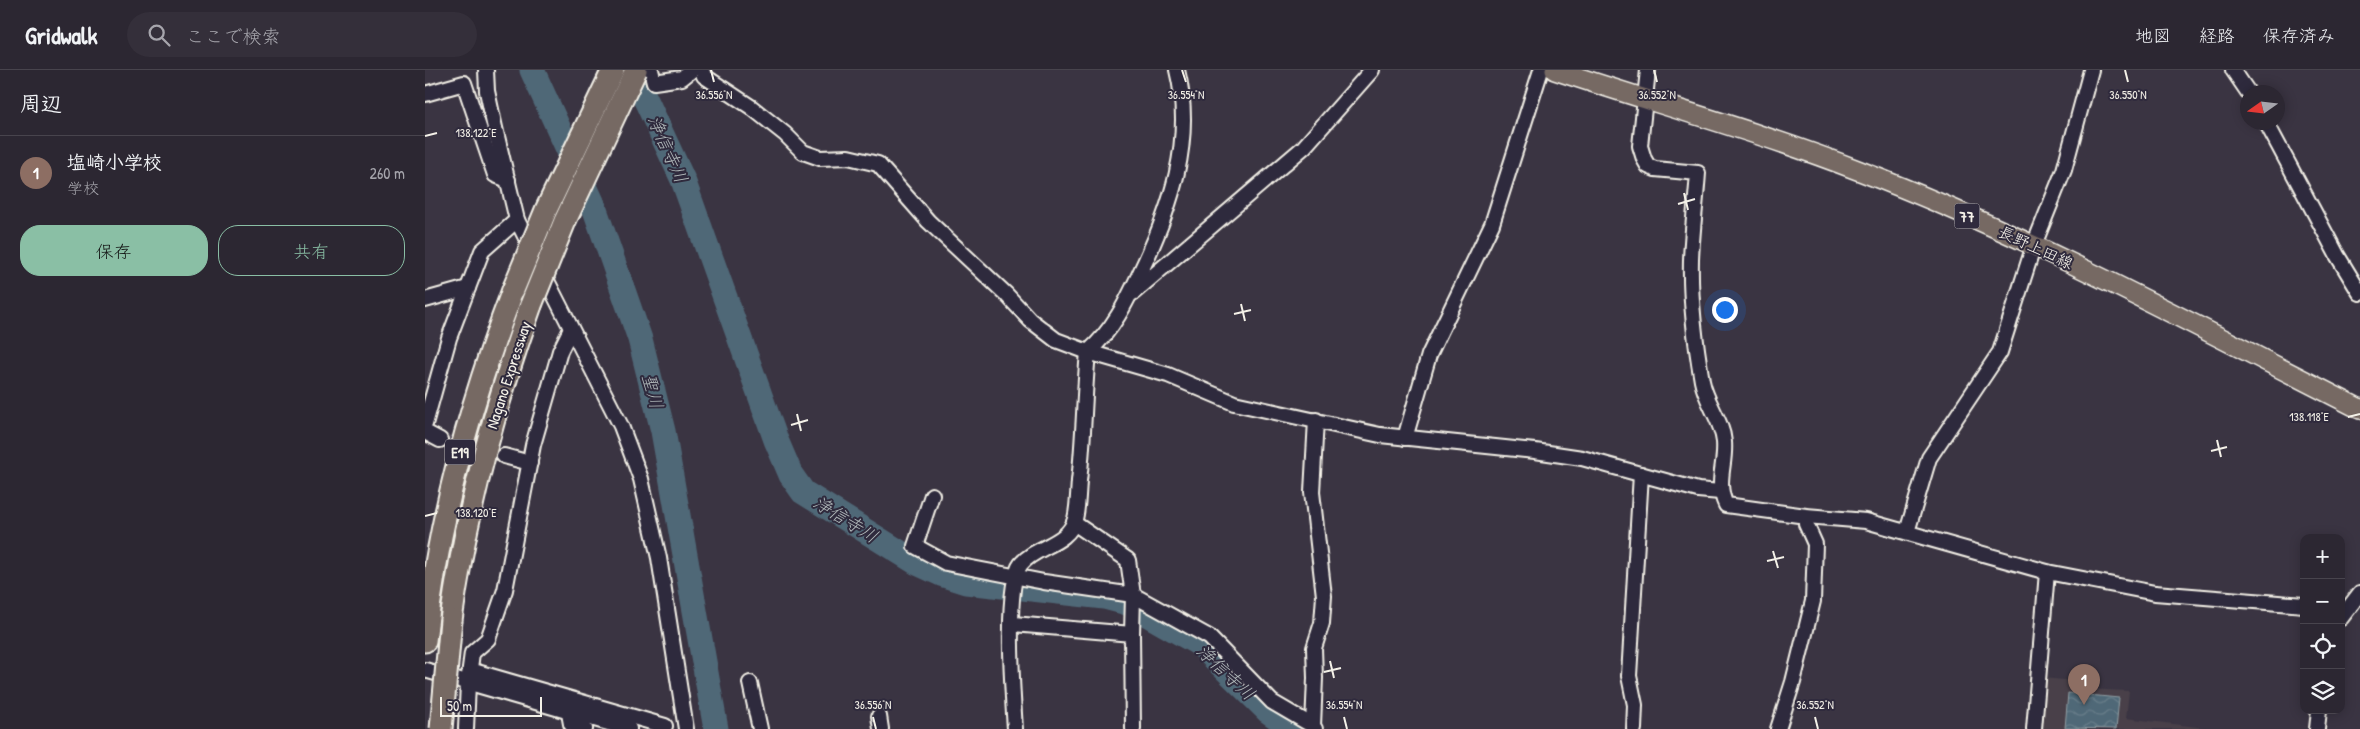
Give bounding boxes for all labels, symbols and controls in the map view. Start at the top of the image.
search box [127,12,477,57]
text: Gridwalk [25,19,97,51]
icon: search [145,21,173,49]
text: ここで検索 [185,23,280,49]
text: 地図 [2135,23,2171,48]
text: 経路 [2199,23,2235,48]
text: 保存済み [2263,23,2335,48]
north arrow [2240,85,2285,130]
text: 36.556°N [696,86,732,103]
text: 36.554°N [1168,86,1204,103]
text: 36.552°N [1638,86,1676,103]
text: 36.550°N [2109,86,2147,103]
text: 周辺 [20,89,62,118]
water label: 浄信寺川 [642,111,694,187]
text: 138.122°E [455,124,497,141]
text: 塩崎小学校 [67,149,162,175]
text: 1 [33,162,39,184]
text: 260 m [369,162,405,184]
text: 学校 [67,177,99,199]
road number: 77 [1955,204,1979,228]
street label: 長野上田線 [1995,220,2077,274]
button: 保存 [20,225,208,276]
button: 共有 [218,225,405,276]
your location [1712,297,1738,323]
street label: Nagano Expressway [480,318,536,432]
water label: 聖川 [636,370,670,412]
text: 138.118°E [2289,408,2329,425]
road number: E19 [445,440,475,464]
water label: 浄信寺川 [809,489,883,549]
text: 138.120°E [456,504,497,521]
map controls [2300,534,2345,714]
button: + [2300,534,2345,579]
button: − [2300,579,2345,624]
button: locate [2300,624,2345,669]
water label: 浄信寺川 [1191,638,1261,706]
pin: 1 [2068,664,2100,705]
button: layers [2300,669,2345,714]
scale bar [440,694,543,717]
text: 50 m [447,696,472,715]
text: 36.556°N [855,696,891,713]
text: 36.554°N [1326,696,1362,713]
text: 36.552°N [1796,696,1834,713]

